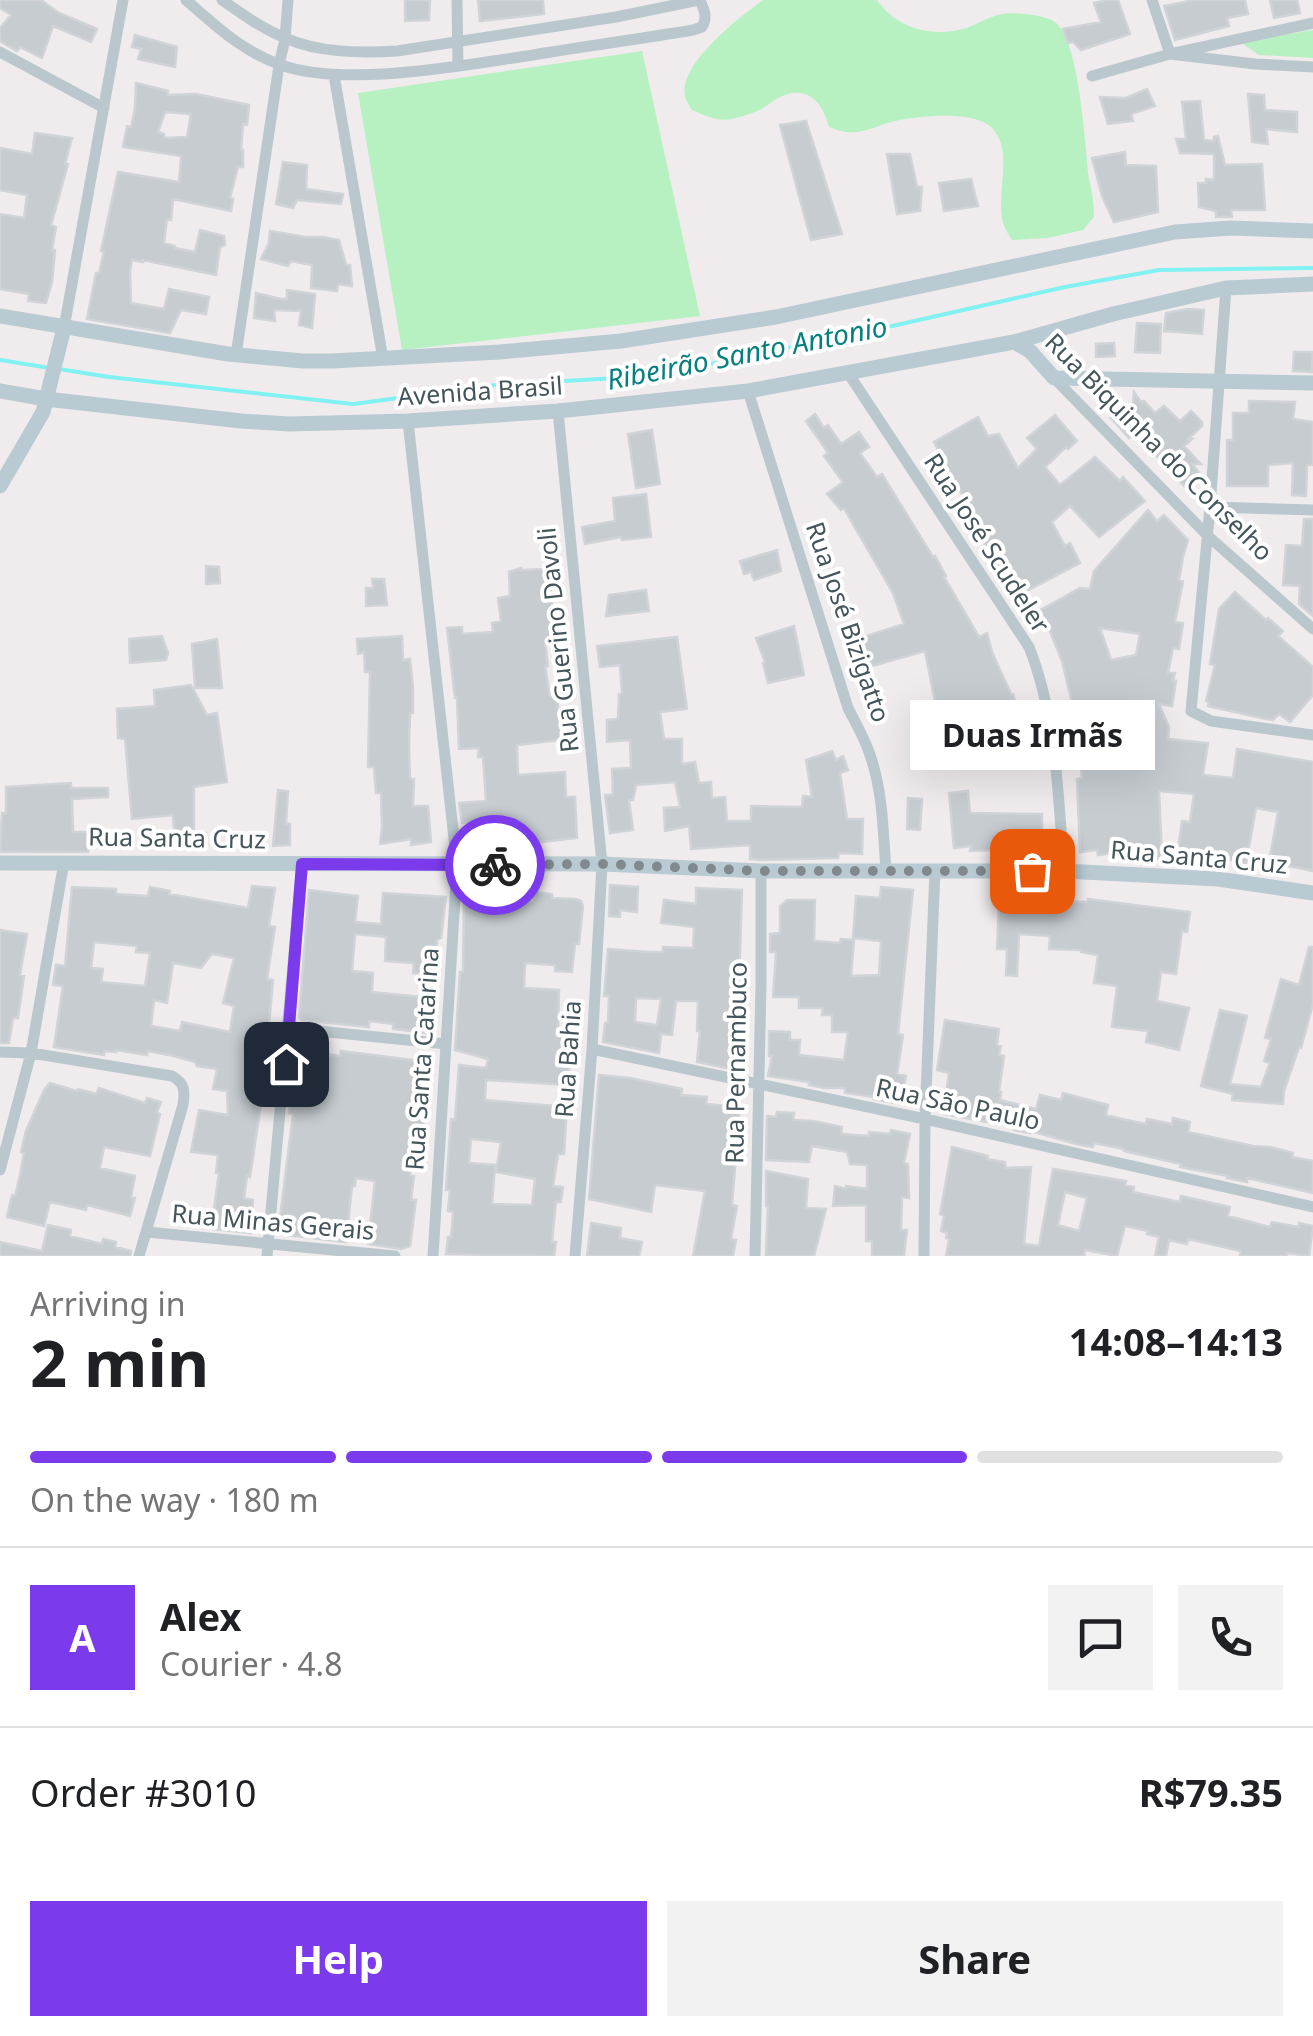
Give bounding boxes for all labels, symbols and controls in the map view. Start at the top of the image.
water label: Ribeirão Santo Antonio [603,306,890,398]
street label: Rua Biquinha do Conselho [1038,325,1281,568]
street label: Avenida Brasil [396,367,564,413]
street label: Rua José Scudeler [917,446,1059,639]
street label: Rua José Bizigatto [799,517,899,726]
street label: Rua Guerino Davoli [528,526,586,754]
callout: Duas Irmãs [910,701,1154,771]
text: Duas Irmãs [942,713,1123,756]
courier [445,815,545,915]
street label: Rua Santa Cruz [88,818,266,856]
pin [990,829,1075,914]
street label: Rua Santa Cruz [1109,831,1289,881]
icon: bike [468,838,523,893]
icon: bag [1005,844,1060,899]
street label: Rua Santa Catarina [396,946,446,1172]
street label: Rua Pernambuco [716,962,754,1164]
street label: Rua Bahia [546,999,588,1119]
pin [244,1022,329,1107]
icon: home [259,1037,314,1092]
street label: Rua São Paulo [873,1069,1043,1137]
street label: Rua Minas Gerais [170,1195,376,1247]
text: Arriving in [30,1282,185,1325]
text: 14:08–14:13 [1069,1315,1283,1367]
text: 2 min [30,1318,209,1406]
text: On the way · 180 m [30,1478,319,1521]
button: chat [1048,1585,1153,1690]
button: phone [1178,1585,1283,1690]
text: Alex [160,1590,242,1642]
text: A [69,1611,96,1663]
text: Courier · 4.8 [160,1642,343,1685]
text: Order #3010 [30,1766,256,1818]
text: R$79.35 [1139,1766,1283,1818]
button: Help [30,1901,647,2016]
button: Share [667,1901,1283,2016]

